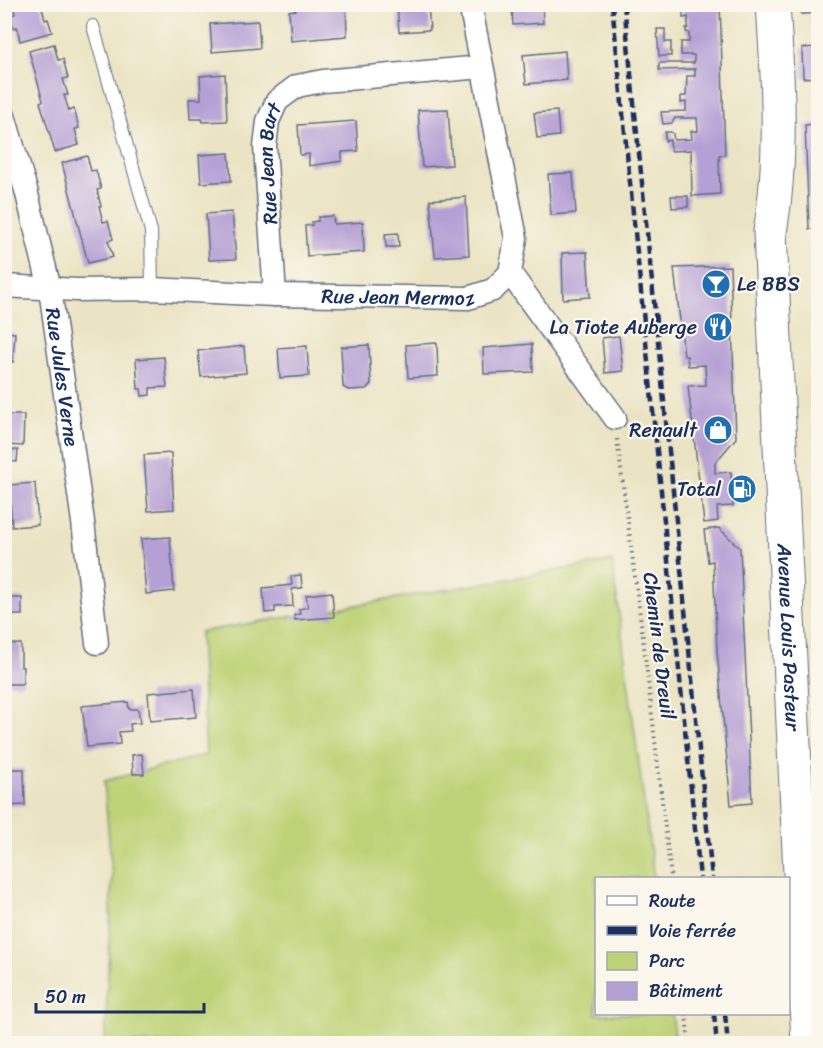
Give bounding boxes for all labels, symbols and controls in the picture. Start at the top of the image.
street label: Rue Jean Bart [247,96,292,226]
place label: Le BBS [737,267,800,302]
bar icon: Le BBS [700,268,732,300]
street label: Rue Jean Mermoz [321,278,480,316]
street label: Rue Jules Verne [35,305,90,449]
place label: La Tiote Auberge [550,310,697,345]
restaurant icon: La Tiote Auberge [702,311,734,343]
place label: Renault [629,413,698,448]
shop icon: Renault [702,414,734,446]
place label: Total [677,472,722,507]
fuel station icon: Total [726,473,758,505]
street label: Avenue Louis Pasteur [767,542,811,733]
street label: Chemin de Dreuil [633,570,685,722]
legend [595,877,790,1015]
text: Route [649,885,696,917]
text: Voie ferrée [649,915,736,947]
text: Parc [649,945,685,977]
text: Bâtiment [649,975,723,1007]
scale bar [36,976,204,1014]
text: 50 m [45,981,86,1013]

